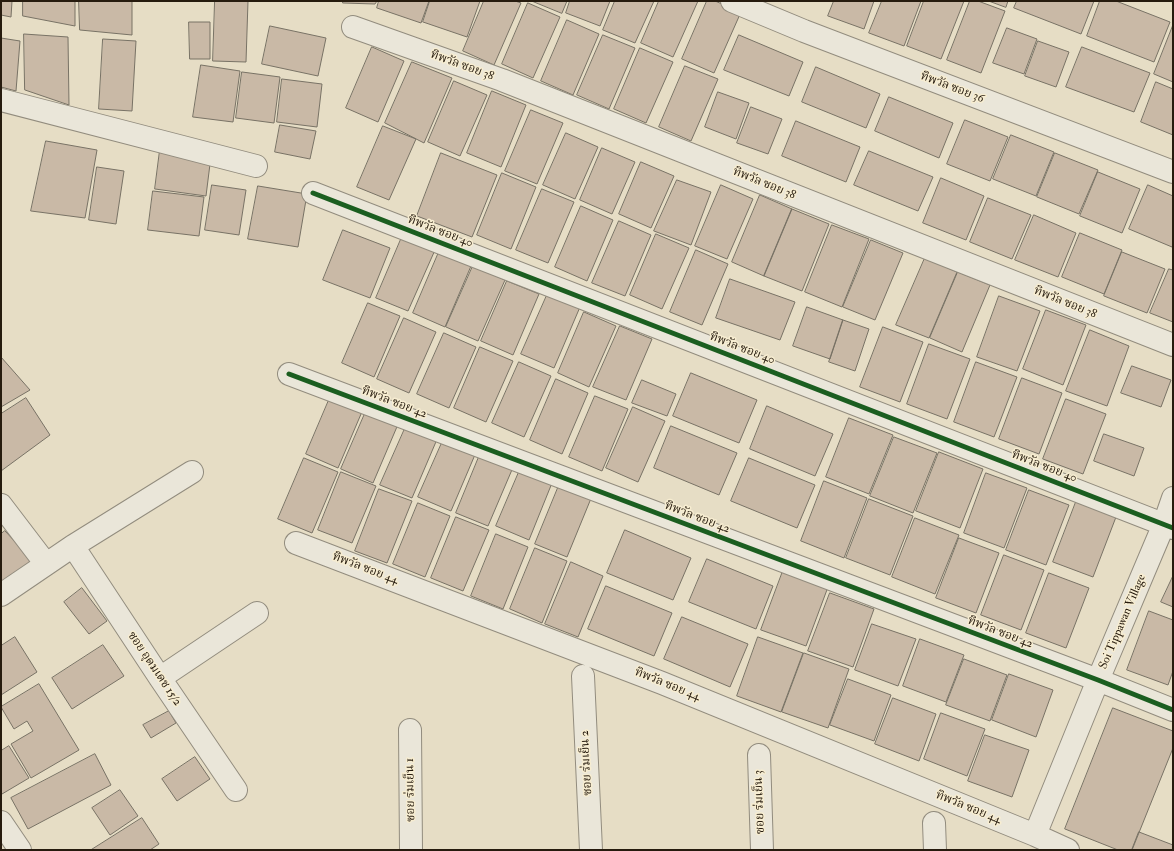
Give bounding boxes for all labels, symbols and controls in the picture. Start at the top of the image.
street label: ทิพวัล ซอย 38 [428,48,496,84]
street label: ทิพวัล ซอย 36 [918,69,986,107]
street label: ทิพวัล ซอย 38 [730,165,798,203]
street label: ทิพวัล ซอย 40 [405,213,475,251]
street label: ทิพวัล ซอย 38 [1031,284,1099,322]
street label: ทิพวัล ซอย 40 [707,330,777,368]
street label: ทิพวัล ซอย 42 [359,384,429,422]
street label: ทิพวัล ซอย 40 [1009,448,1079,486]
street label: ทิพวัล ซอย 42 [662,499,732,537]
street label: ทิพวัล ซอย 44 [330,550,400,588]
street label: Soi Tippawan Village [1097,572,1149,672]
street label: ทิพวัล ซอย 42 [965,614,1035,652]
street label: ซอย อุดมเดช 15/2 [124,629,184,709]
street label: ทิพวัล ซอย 44 [632,665,702,705]
street label: ซอย ร่มเย็น 2 [578,730,596,796]
street label: ซอย ร่มเย็น 1 [403,758,419,822]
street label: ซอย ร่มเย็น 3 [752,770,768,834]
street label: ทิพวัล ซอย 44 [933,788,1003,828]

